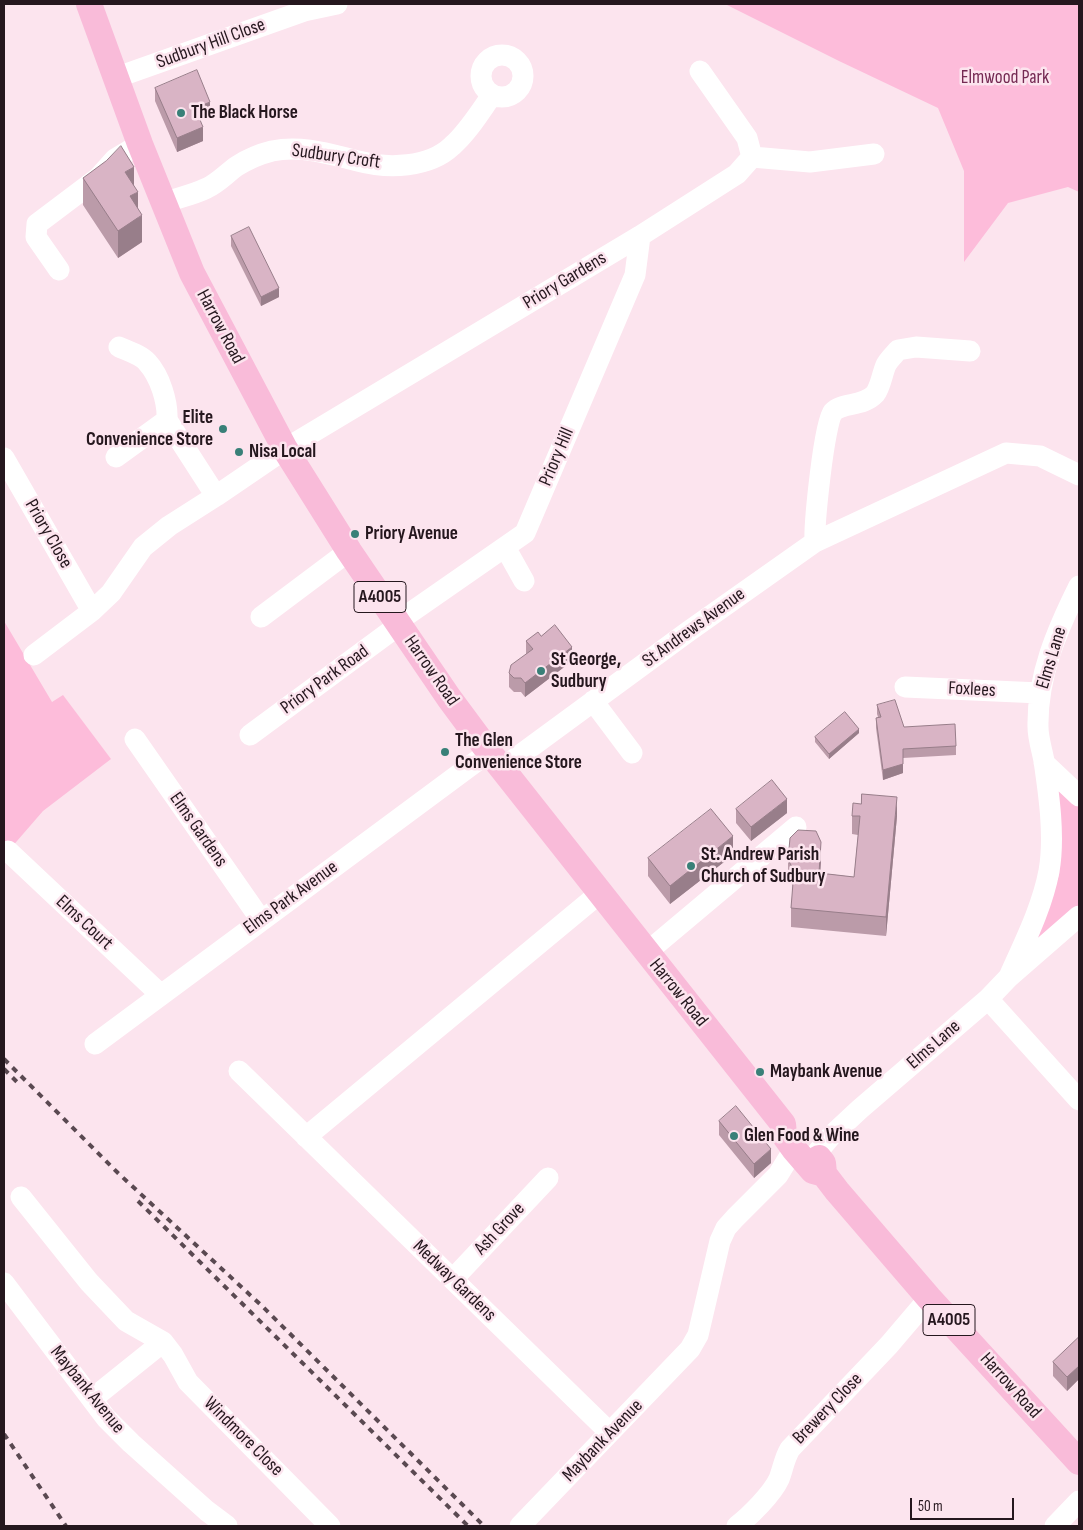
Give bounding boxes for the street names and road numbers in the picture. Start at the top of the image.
street label: Sudbury Hill Close [153,14,269,74]
street label: Sudbury Croft [290,140,382,174]
street label: Priory Gardens [519,247,611,315]
street label: Harrow Road [191,286,249,368]
street label: Priory Hill [535,424,579,490]
street label: Priory Close [19,495,77,573]
road number: A4005 [354,582,406,612]
street label: St Andrews Avenue [638,583,750,673]
street label: Elms Lane [1032,624,1072,692]
street label: Harrow Road [399,631,463,711]
street label: Priory Park Road [277,640,373,720]
street label: Foxlees [948,677,996,703]
street label: Elms Gardens [164,788,232,872]
street label: Elms Park Avenue [240,856,342,940]
street label: Elms Court [51,891,117,955]
street label: Harrow Road [644,954,712,1032]
street label: Elms Lane [903,1016,965,1074]
street label: Ash Grove [470,1198,530,1260]
street label: Medway Gardens [408,1236,500,1326]
road number: A4005 [923,1304,975,1336]
street label: Maybank Avenue [45,1342,129,1438]
street label: Harrow Road [975,1348,1045,1424]
street label: Brewery Close [788,1369,868,1449]
street label: Windmore Close [199,1393,287,1481]
street label: Maybank Avenue [558,1395,648,1487]

